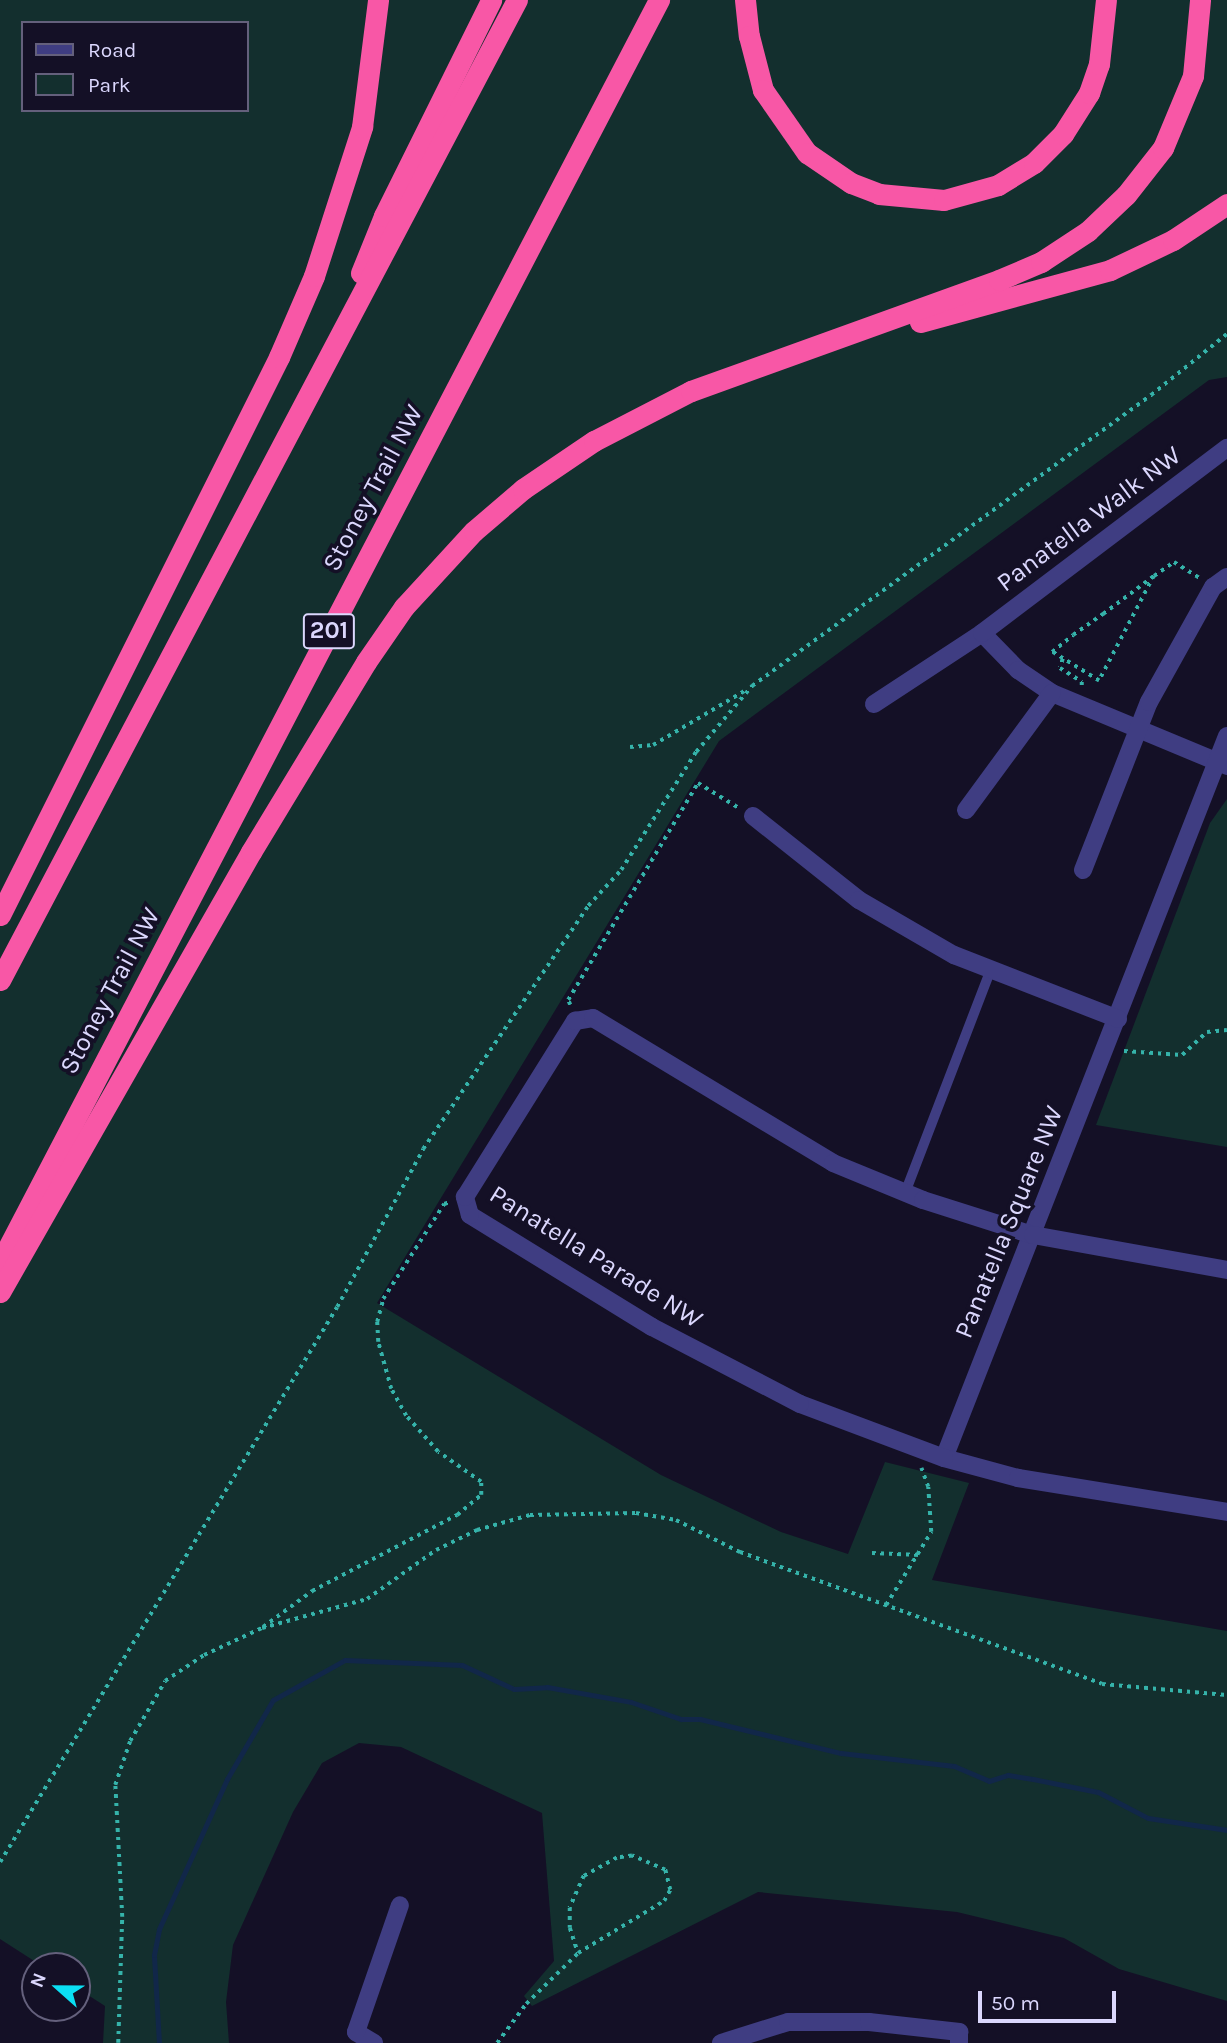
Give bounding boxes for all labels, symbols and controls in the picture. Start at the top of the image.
legend [21,21,248,112]
text: Road [88,38,136,62]
text: Park [88,73,131,97]
street label: Stoney Trail NW [316,399,430,577]
street label: Panatella Walk NW [991,440,1187,598]
road number: 201 [303,610,355,652]
street label: Stoney Trail NW [53,902,167,1080]
street label: Panatella Square NW [948,1101,1070,1343]
street label: Panatella Parade NW [484,1179,708,1335]
north arrow [21,1952,91,2022]
text: N [26,1970,51,1990]
scale bar [982,1976,1120,2020]
text: 50 m [991,1991,1040,2015]

